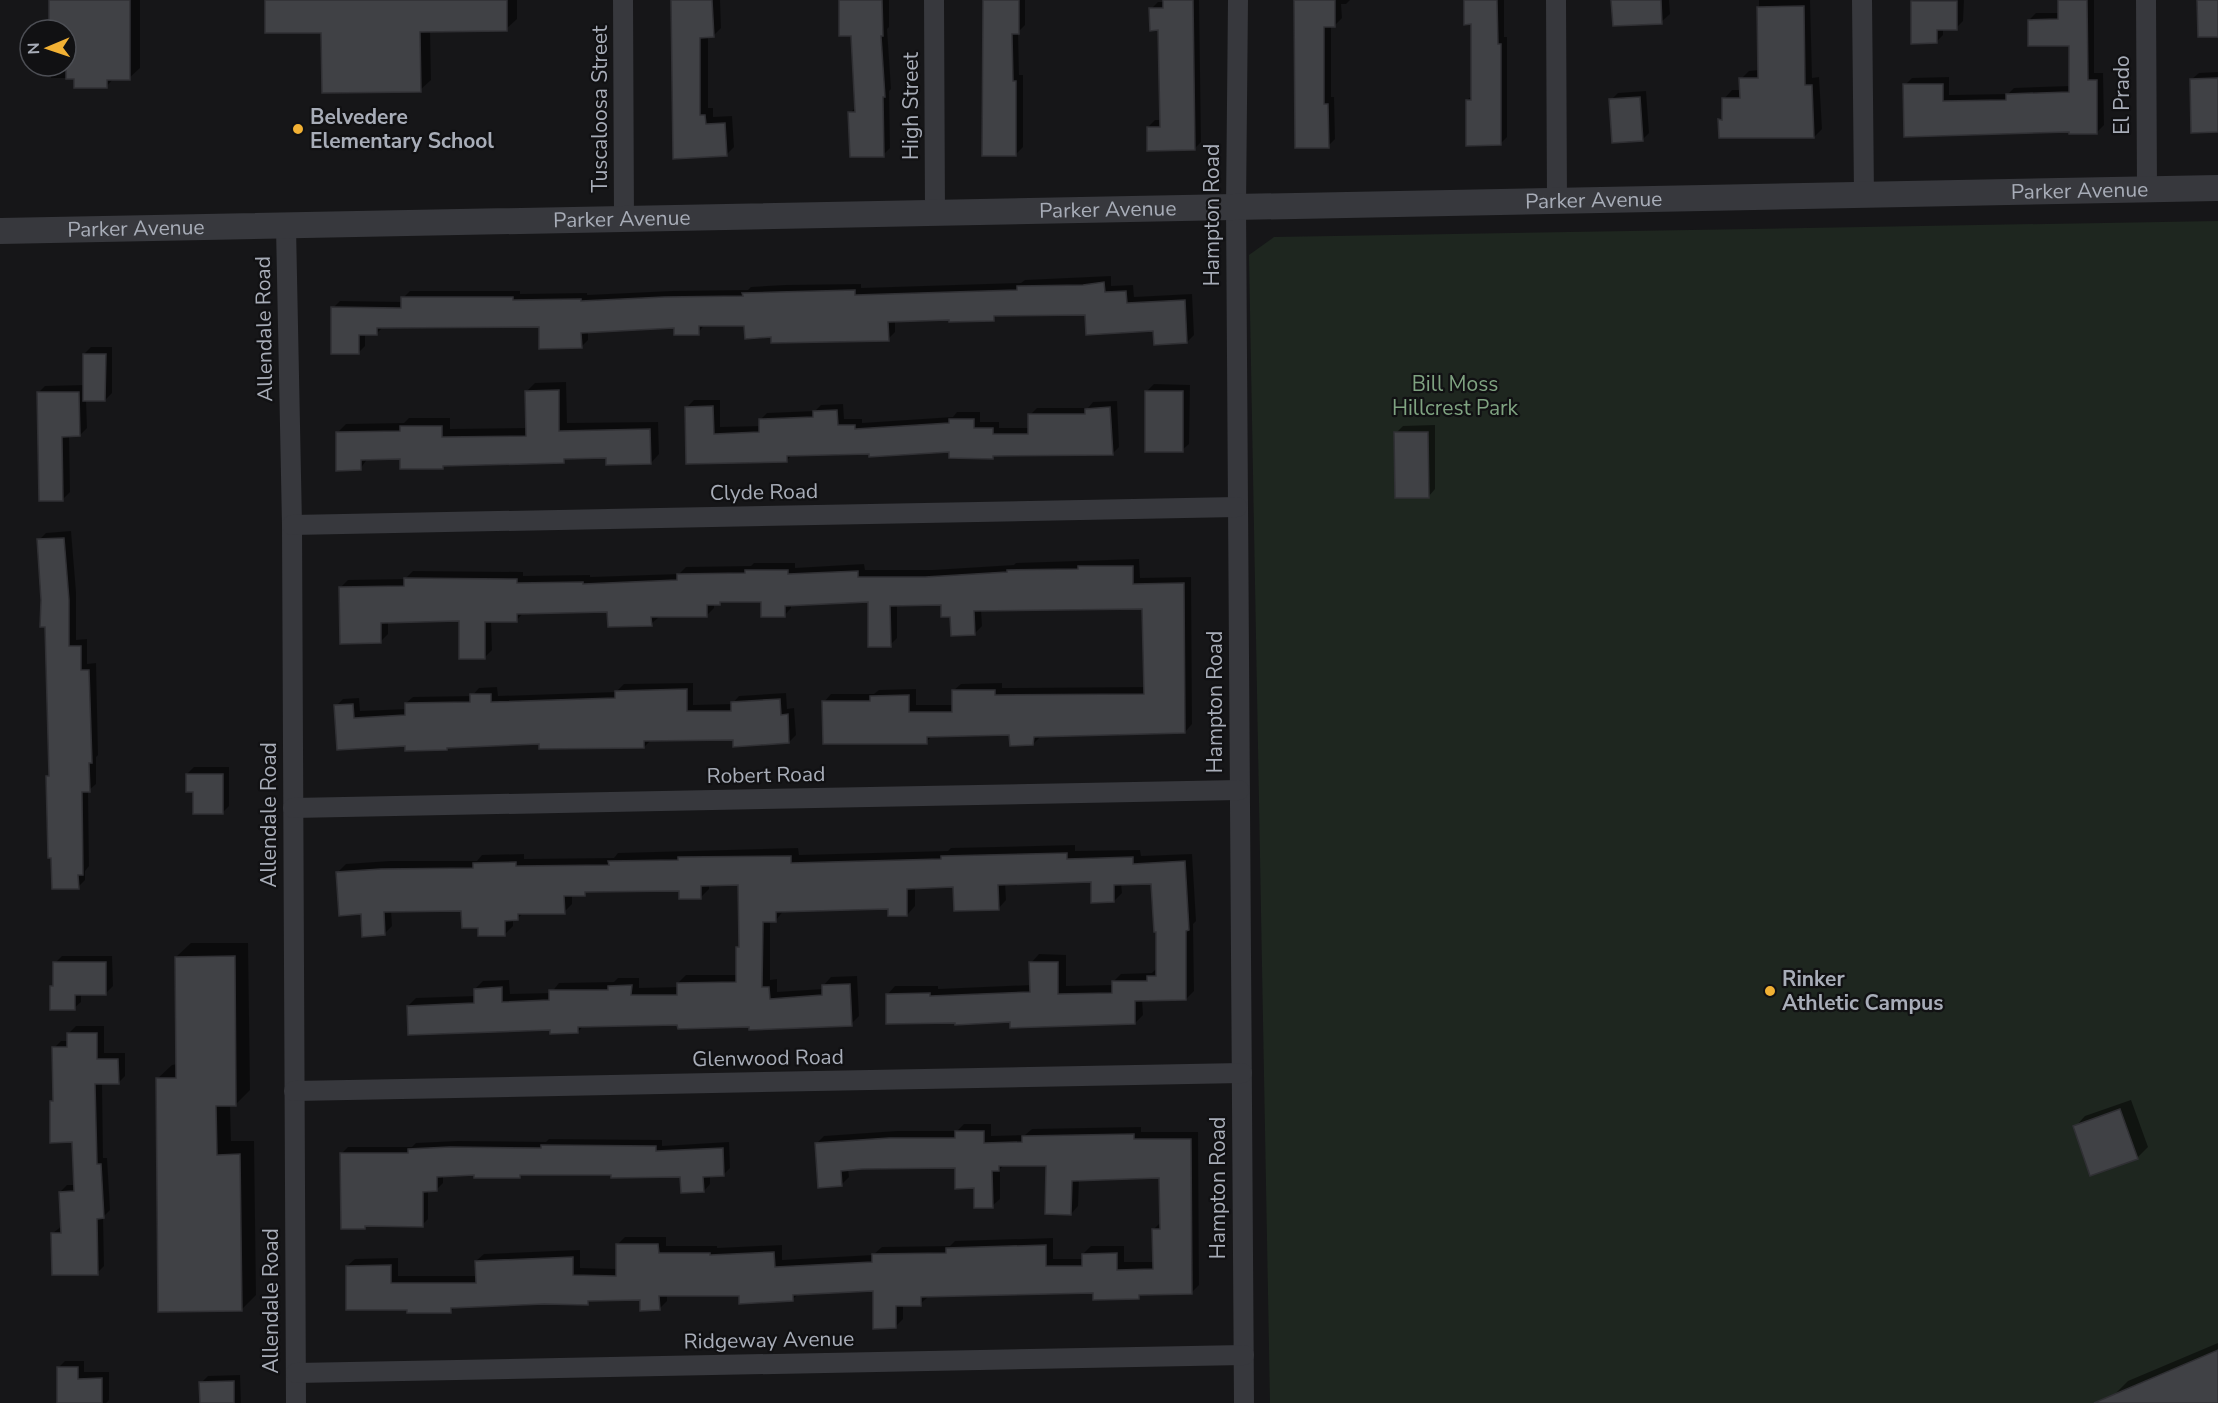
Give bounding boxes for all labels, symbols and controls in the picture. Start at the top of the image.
north arrow [18,18,78,78]
street label: Tuscaloosa Street [586,25,614,193]
text: N [23,42,45,55]
street label: High Street [897,51,925,160]
street label: El Prado [2108,55,2136,135]
place label: Belvedere Elementary School [310,103,494,155]
marker: Belvedere Elementary School [291,122,305,136]
street label: Hampton Road [1198,144,1226,286]
street label: Parker Avenue [2011,175,2149,206]
street label: Parker Avenue [1525,185,1663,215]
street label: Parker Avenue [1039,194,1177,225]
street label: Parker Avenue [553,204,691,234]
street label: Parker Avenue [67,213,205,244]
street label: Allendale Road [249,256,279,402]
park label: Bill Moss Hillcrest Park [1392,370,1519,422]
street label: Clyde Road [710,477,818,507]
street label: Hampton Road [1201,631,1229,773]
street label: Allendale Road [255,742,283,888]
street label: Robert Road [706,760,826,790]
place label: Rinker Athletic Campus [1782,965,1943,1017]
marker: Rinker Athletic Campus [1763,984,1777,998]
street label: Glenwood Road [692,1043,844,1073]
street label: Hampton Road [1204,1117,1232,1259]
street label: Allendale Road [257,1228,285,1374]
street label: Ridgeway Avenue [683,1325,855,1355]

